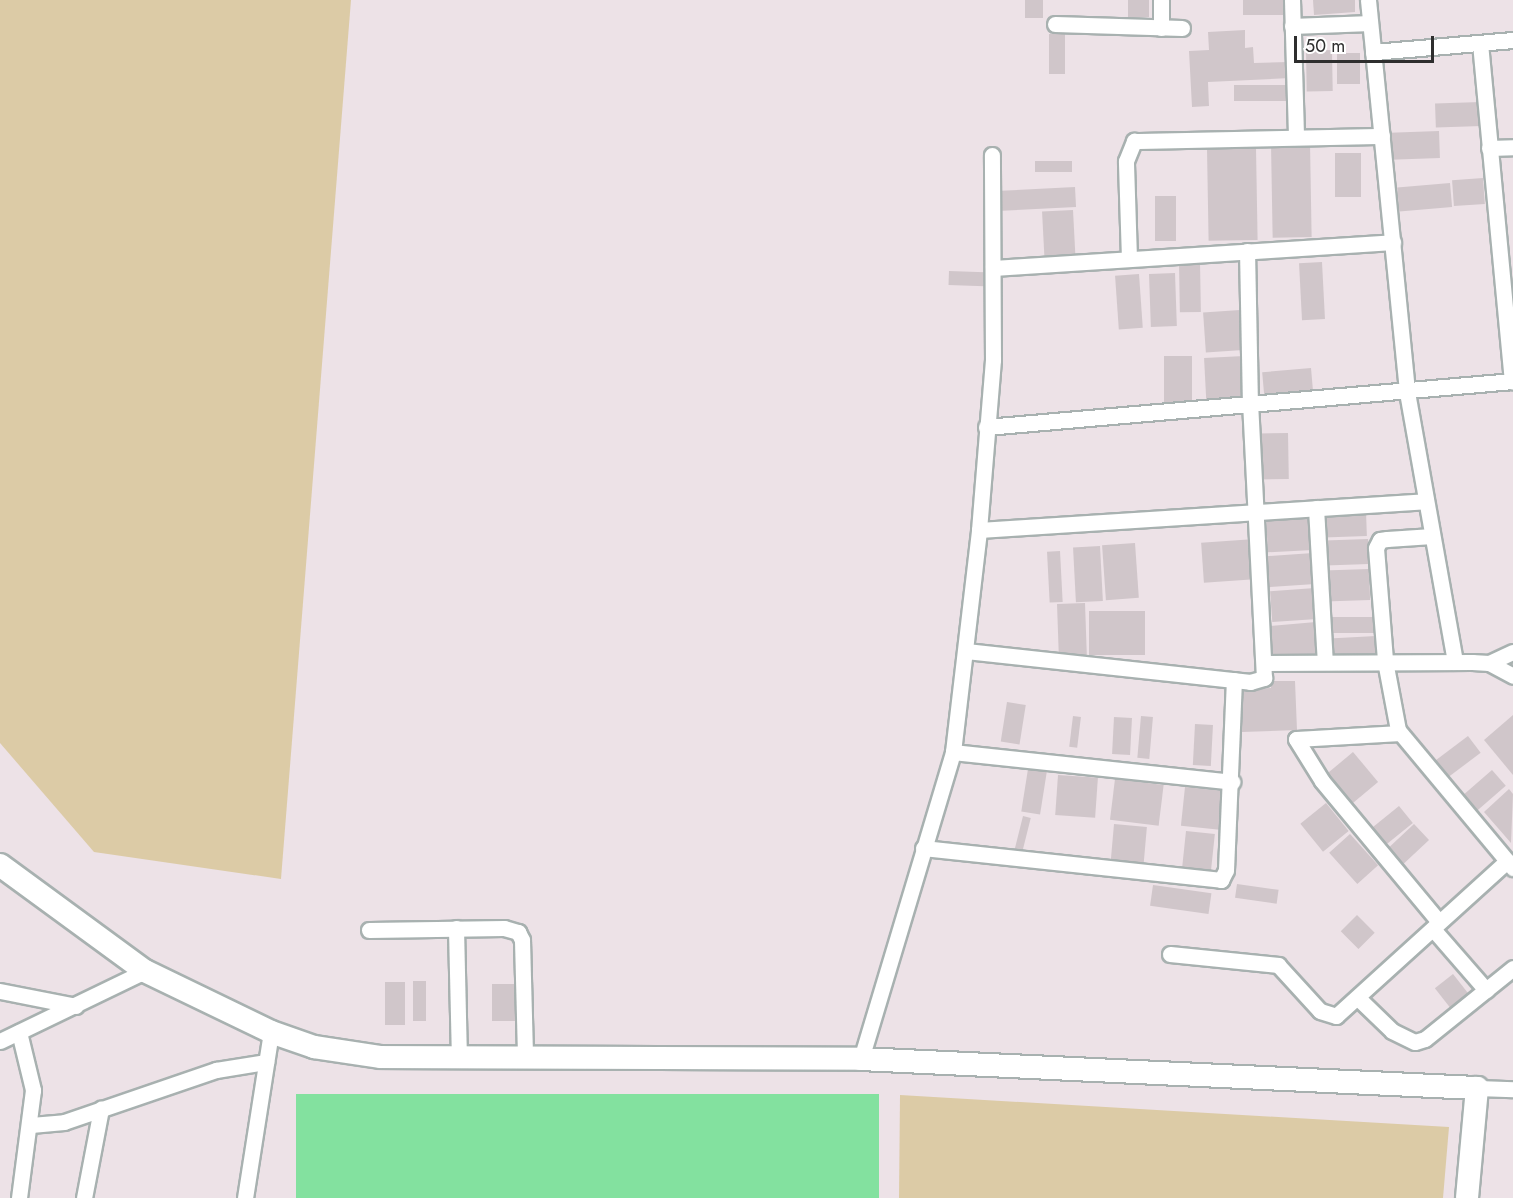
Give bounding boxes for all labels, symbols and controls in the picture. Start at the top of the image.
scale bar [1297,24,1436,62]
text: 50 m [1305,33,1345,59]

